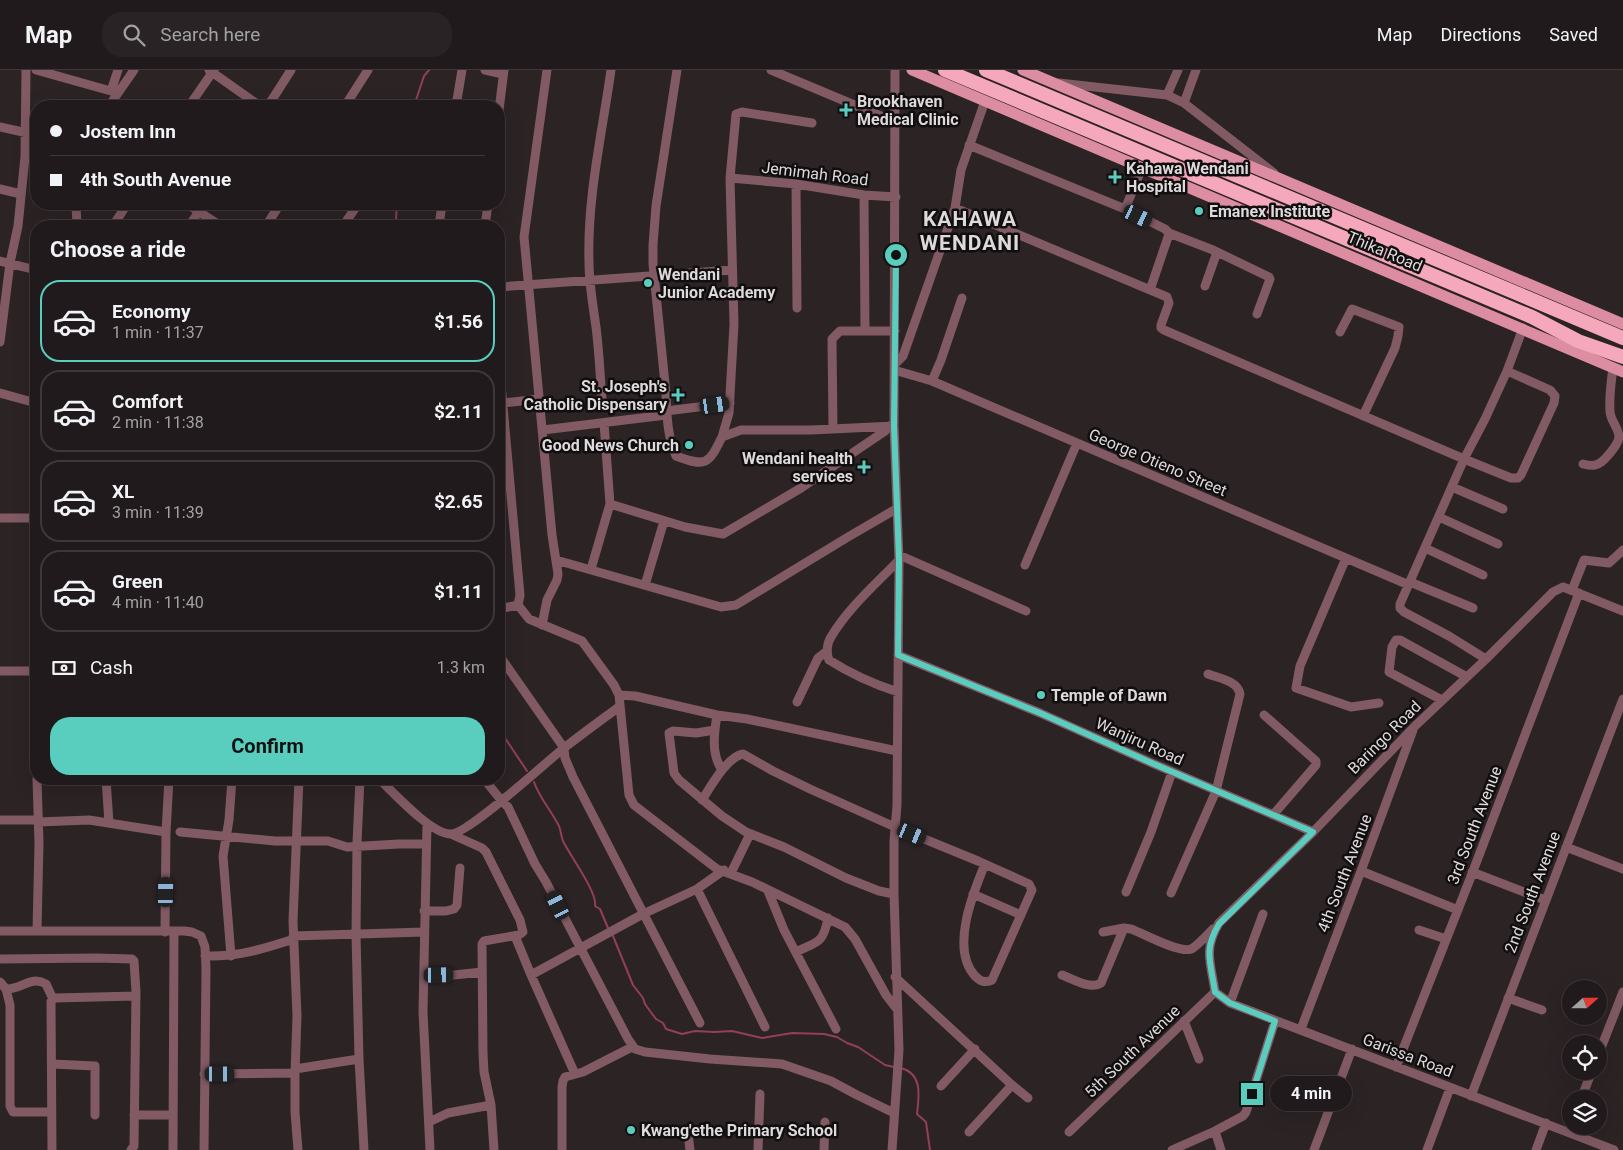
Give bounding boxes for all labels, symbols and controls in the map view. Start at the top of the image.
search box [102,12,452,57]
text: Map [25,21,72,49]
icon: search [120,21,148,49]
text: Search here [160,23,260,46]
text: Map [1377,24,1412,45]
text: Directions [1440,24,1521,45]
text: Saved [1549,24,1598,45]
place label: Brookhaven Medical Clinic [857,92,958,129]
marker: Brookhaven Medical Clinic [839,103,853,117]
text: Jostem Inn [80,120,176,143]
street label: Jemimah Road [760,158,869,189]
place label: Kahawa Wendani Hospital [1126,159,1249,196]
text: 4th South Avenue [80,168,231,191]
marker: Kahawa Wendani Hospital [1108,170,1122,184]
place label: Emanex Institute [1209,202,1330,221]
car [1121,203,1154,229]
marker: Emanex Institute [1193,205,1205,217]
district label: KAHAWA WENDANI [920,207,1020,255]
street label: Thika Road [1344,227,1425,276]
text: Choose a ride [50,237,186,262]
route start [885,244,907,266]
place label: Wendani Junior Academy [658,265,776,302]
marker: Wendani Junior Academy [642,277,654,289]
icon: car [52,299,97,344]
text: Economy [112,300,191,323]
text: $1.56 [434,310,483,333]
text: 1 min · 11:37 [112,323,204,342]
place label: St. Joseph's Catholic Dispensary [523,377,668,414]
marker: St. Joseph's Catholic Dispensary [671,388,685,402]
icon: car [52,389,97,434]
text: Comfort [112,390,183,413]
car [699,395,730,415]
text: $2.11 [434,400,483,423]
text: 2 min · 11:38 [112,413,204,432]
street label: George Otieno Street [1086,425,1230,500]
place label: Good News Church [542,436,679,455]
marker: Good News Church [683,439,695,451]
place label: Wendani health services [742,449,853,486]
marker: Wendani health services [857,460,871,474]
icon: car [52,479,97,524]
text: XL [112,480,134,503]
text: $2.65 [434,490,483,513]
text: 3 min · 11:39 [112,503,204,522]
icon: car [52,569,97,614]
text: Green [112,570,163,593]
text: $1.11 [434,580,483,603]
text: 4 min · 11:40 [112,593,204,612]
icon: cash [50,654,78,682]
text: Cash [90,656,133,679]
text: 1.3 km [437,658,485,677]
place label: Temple of Dawn [1051,686,1167,705]
marker: Temple of Dawn [1035,689,1047,701]
street label: Baringo Road [1344,697,1425,778]
street label: Wanjiru Road [1093,714,1187,769]
button: Confirm [50,717,485,775]
street label: 3rd South Avenue [1443,763,1506,887]
street label: 4th South Avenue [1313,812,1376,935]
car [895,821,928,847]
street label: 2nd South Avenue [1501,829,1564,956]
car [158,877,173,907]
car [544,888,571,922]
car [423,967,454,983]
north arrow [1562,980,1608,1025]
map controls [1562,980,1607,1135]
street label: 5th South Avenue [1081,1001,1184,1102]
street label: Garissa Road [1360,1030,1455,1081]
button: locate [1562,1035,1607,1080]
car [205,1067,235,1082]
callout: 4 min [1270,1076,1352,1112]
route end [1241,1083,1263,1105]
text: 4 min [1291,1084,1331,1103]
button: layers [1562,1090,1607,1135]
place label: Kwang'ethe Primary School [641,1121,837,1140]
marker: Kwang'ethe Primary School [625,1124,637,1136]

